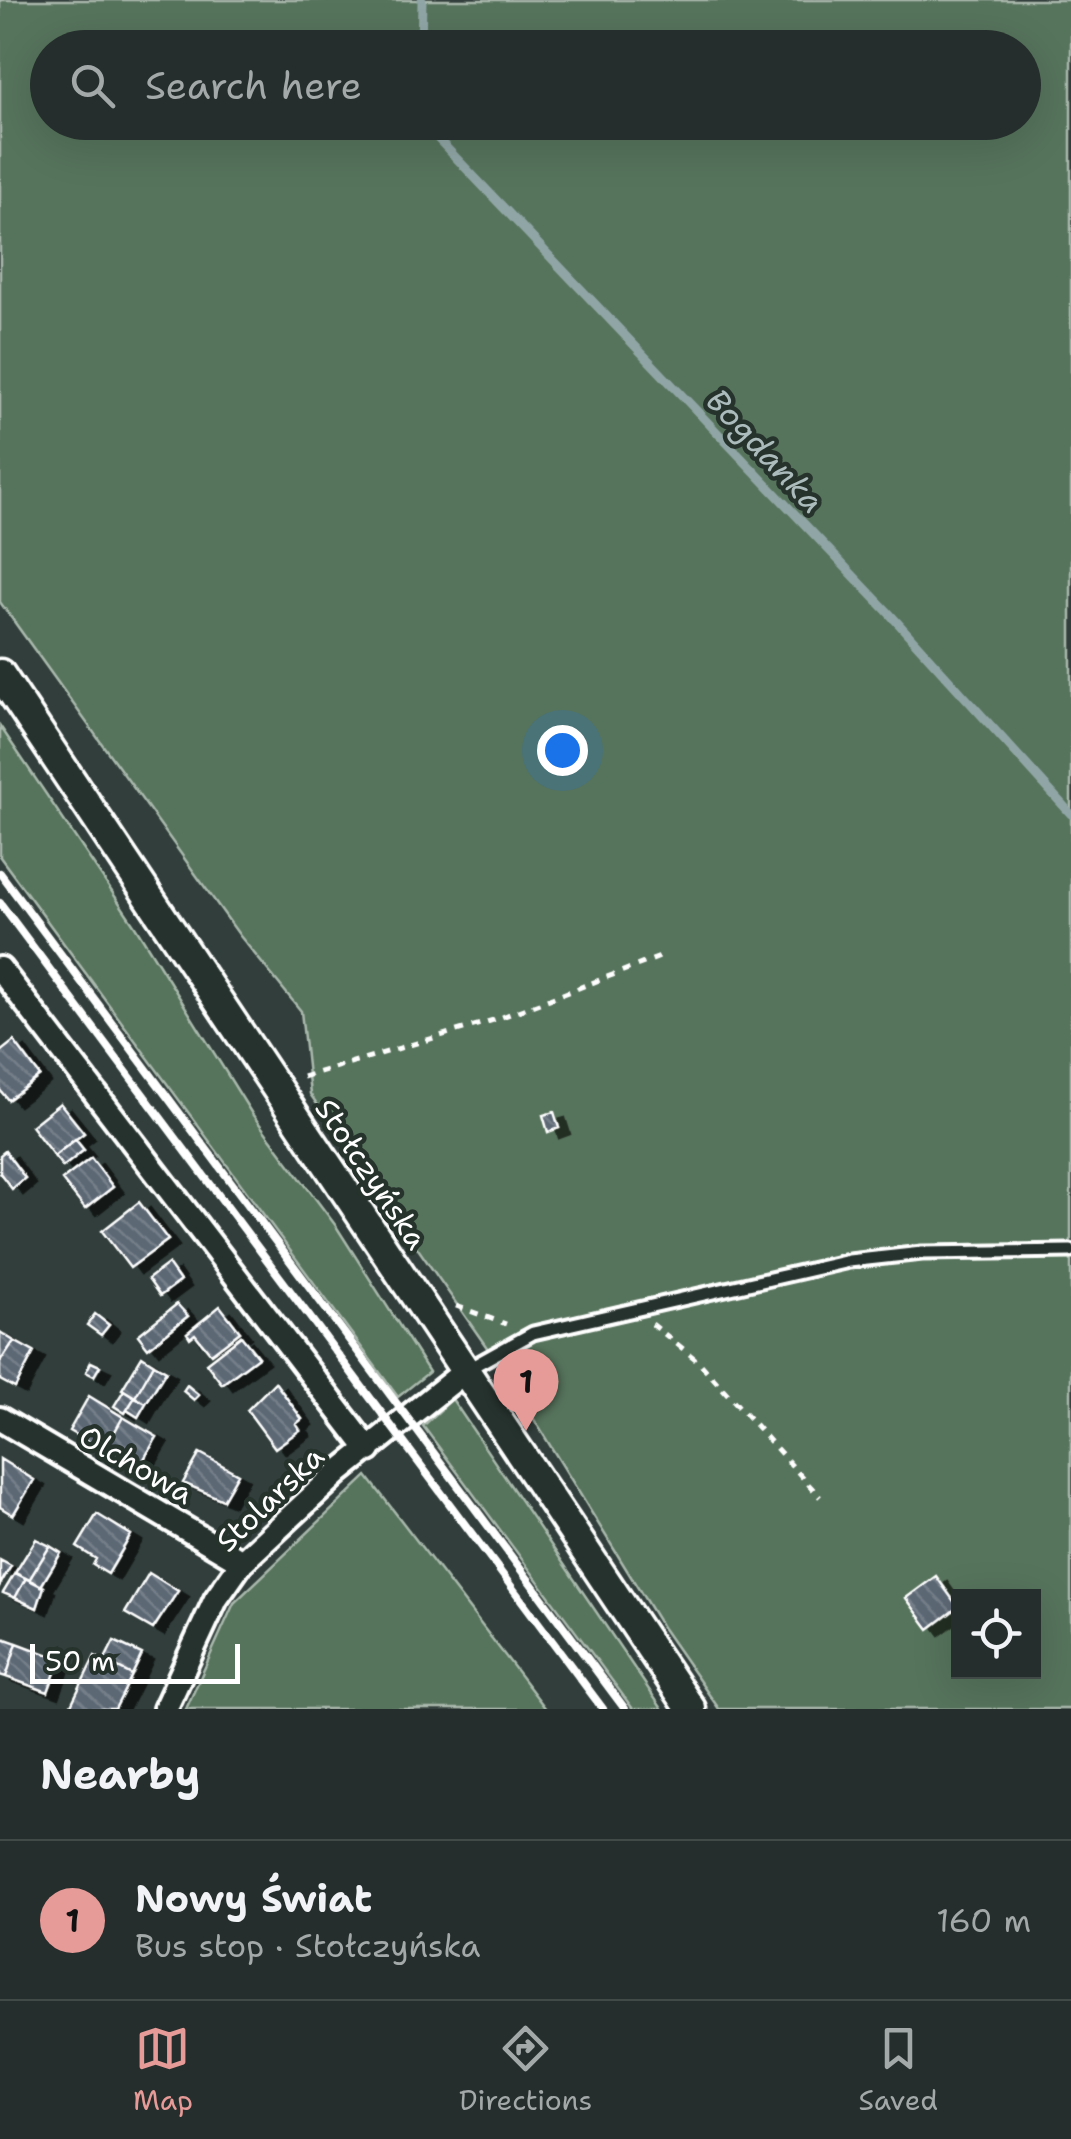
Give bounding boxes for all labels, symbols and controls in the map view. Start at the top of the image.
search box [30,30,1041,140]
icon: search [65,58,120,113]
text: Search here [145,60,362,111]
water label: Bogdanka [697,379,834,522]
your location [537,725,588,776]
street label: Stołczyńska [306,1090,437,1258]
pin: 1 [494,1348,558,1431]
street label: Olchowa [72,1415,201,1514]
street label: Stolarska [206,1436,333,1561]
map controls [951,1589,1041,1679]
button: locate [951,1589,1041,1679]
scale bar [30,1639,240,1684]
text: 50 m [45,1642,115,1680]
text: Nearby [40,1746,200,1802]
text: Nowy Świat [135,1873,372,1924]
text: 1 [65,1899,80,1942]
text: 160 m [936,1899,1031,1942]
text: Bus stop · Stołczyńska [135,1924,480,1967]
tab: Map [133,2021,193,2119]
tab: Directions [459,2021,592,2119]
tab: Saved [858,2021,938,2119]

